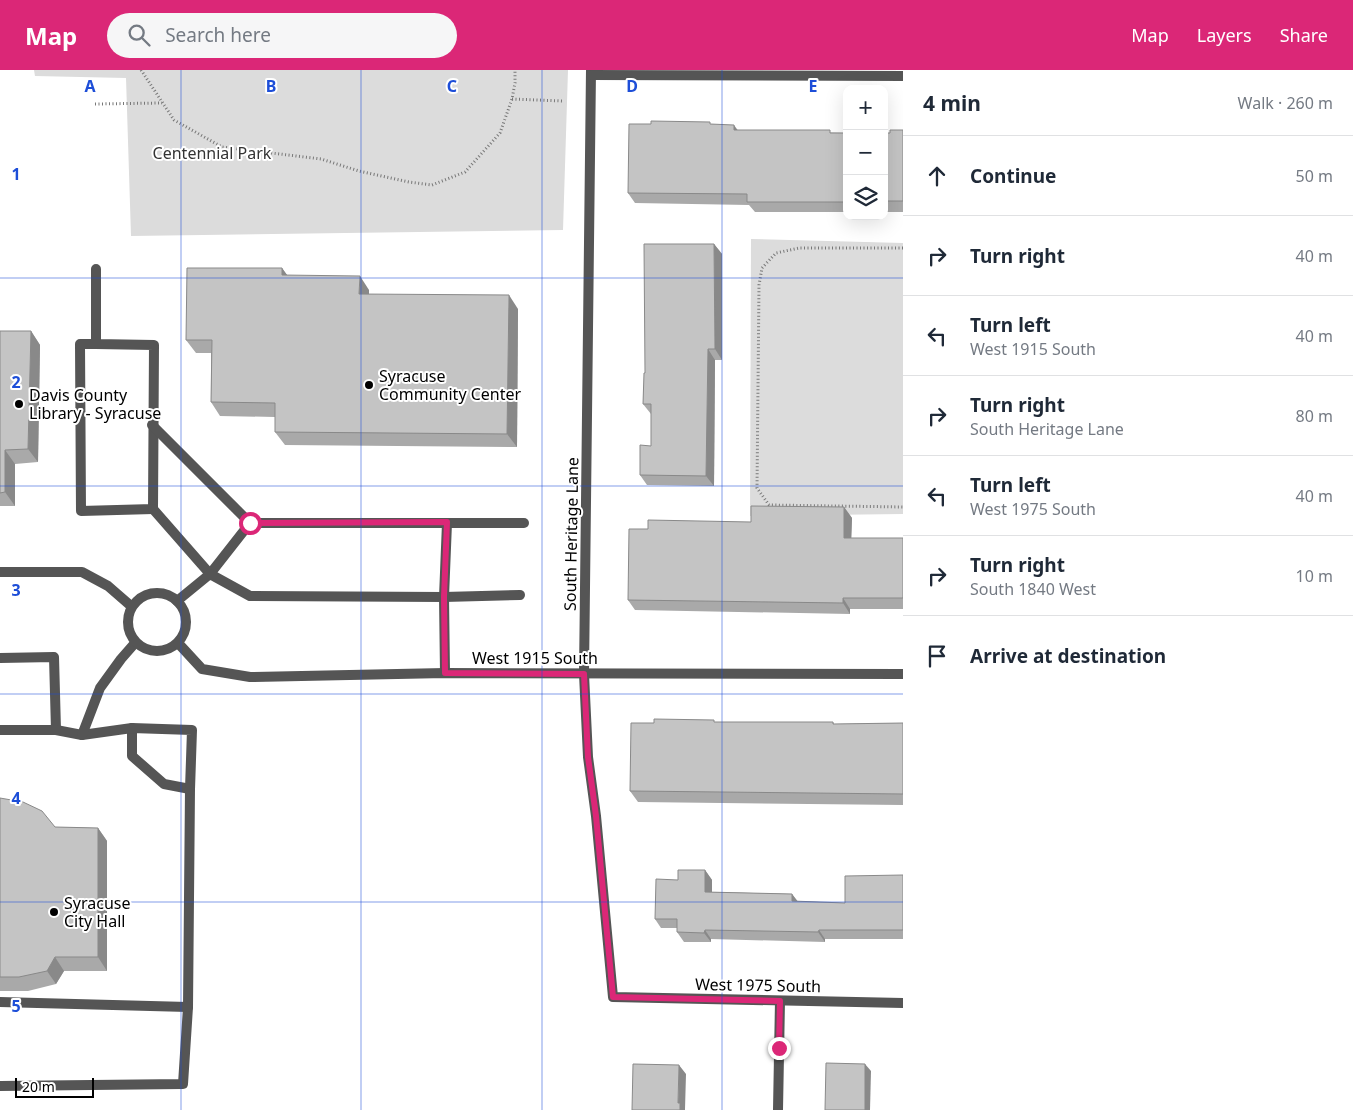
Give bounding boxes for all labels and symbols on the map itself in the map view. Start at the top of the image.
text: A [84,75,96,97]
text: B [266,75,276,97]
text: C [447,75,457,97]
text: D [626,75,638,97]
text: E [809,75,818,97]
park label: Centennial Park [153,142,272,164]
text: 1 [11,163,21,185]
place label: Syracuse Community Center [379,365,522,405]
text: 2 [11,371,21,393]
marker: Syracuse Community Center [363,379,375,391]
place label: Davis County Library - Syracuse [29,384,161,424]
marker: Davis County Library - Syracuse [13,398,25,410]
street label: South Heritage Lane [559,457,583,611]
route start [239,512,262,535]
text: 3 [11,579,21,601]
street label: West 1915 South [472,647,598,669]
text: 4 [11,787,21,809]
place label: Syracuse City Hall [64,892,130,932]
marker: Syracuse City Hall [48,906,60,918]
street label: West 1975 South [695,973,821,997]
text: 5 [11,995,21,1017]
route end [768,1037,791,1060]
scale bar [15,1075,94,1098]

